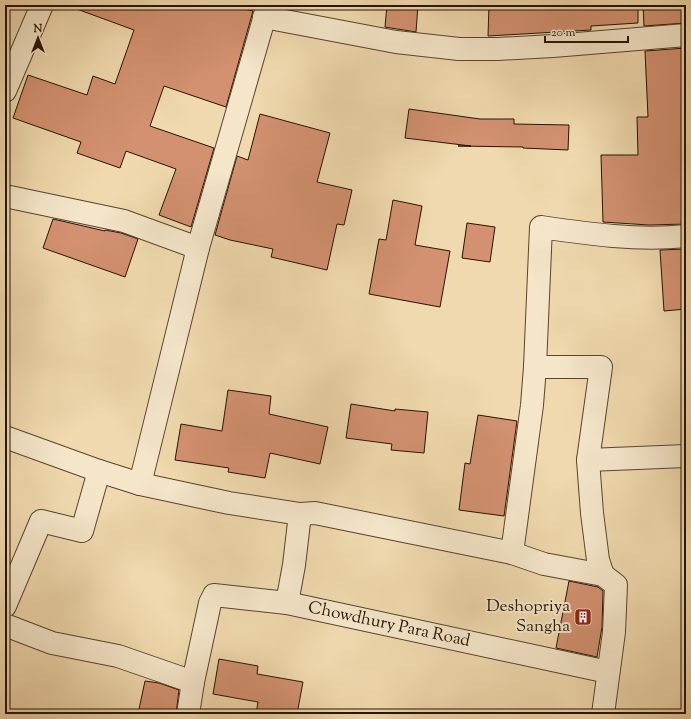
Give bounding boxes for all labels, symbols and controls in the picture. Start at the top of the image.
north arrow [18,18,58,58]
scale bar [545,18,628,44]
text: N [33,21,43,37]
text: 20 m [551,24,576,42]
place label: Deshopriya Sangha [486,595,570,639]
street label: Chowdhury Para Road [306,596,473,654]
building icon: Deshopriya Sangha [573,607,593,627]

